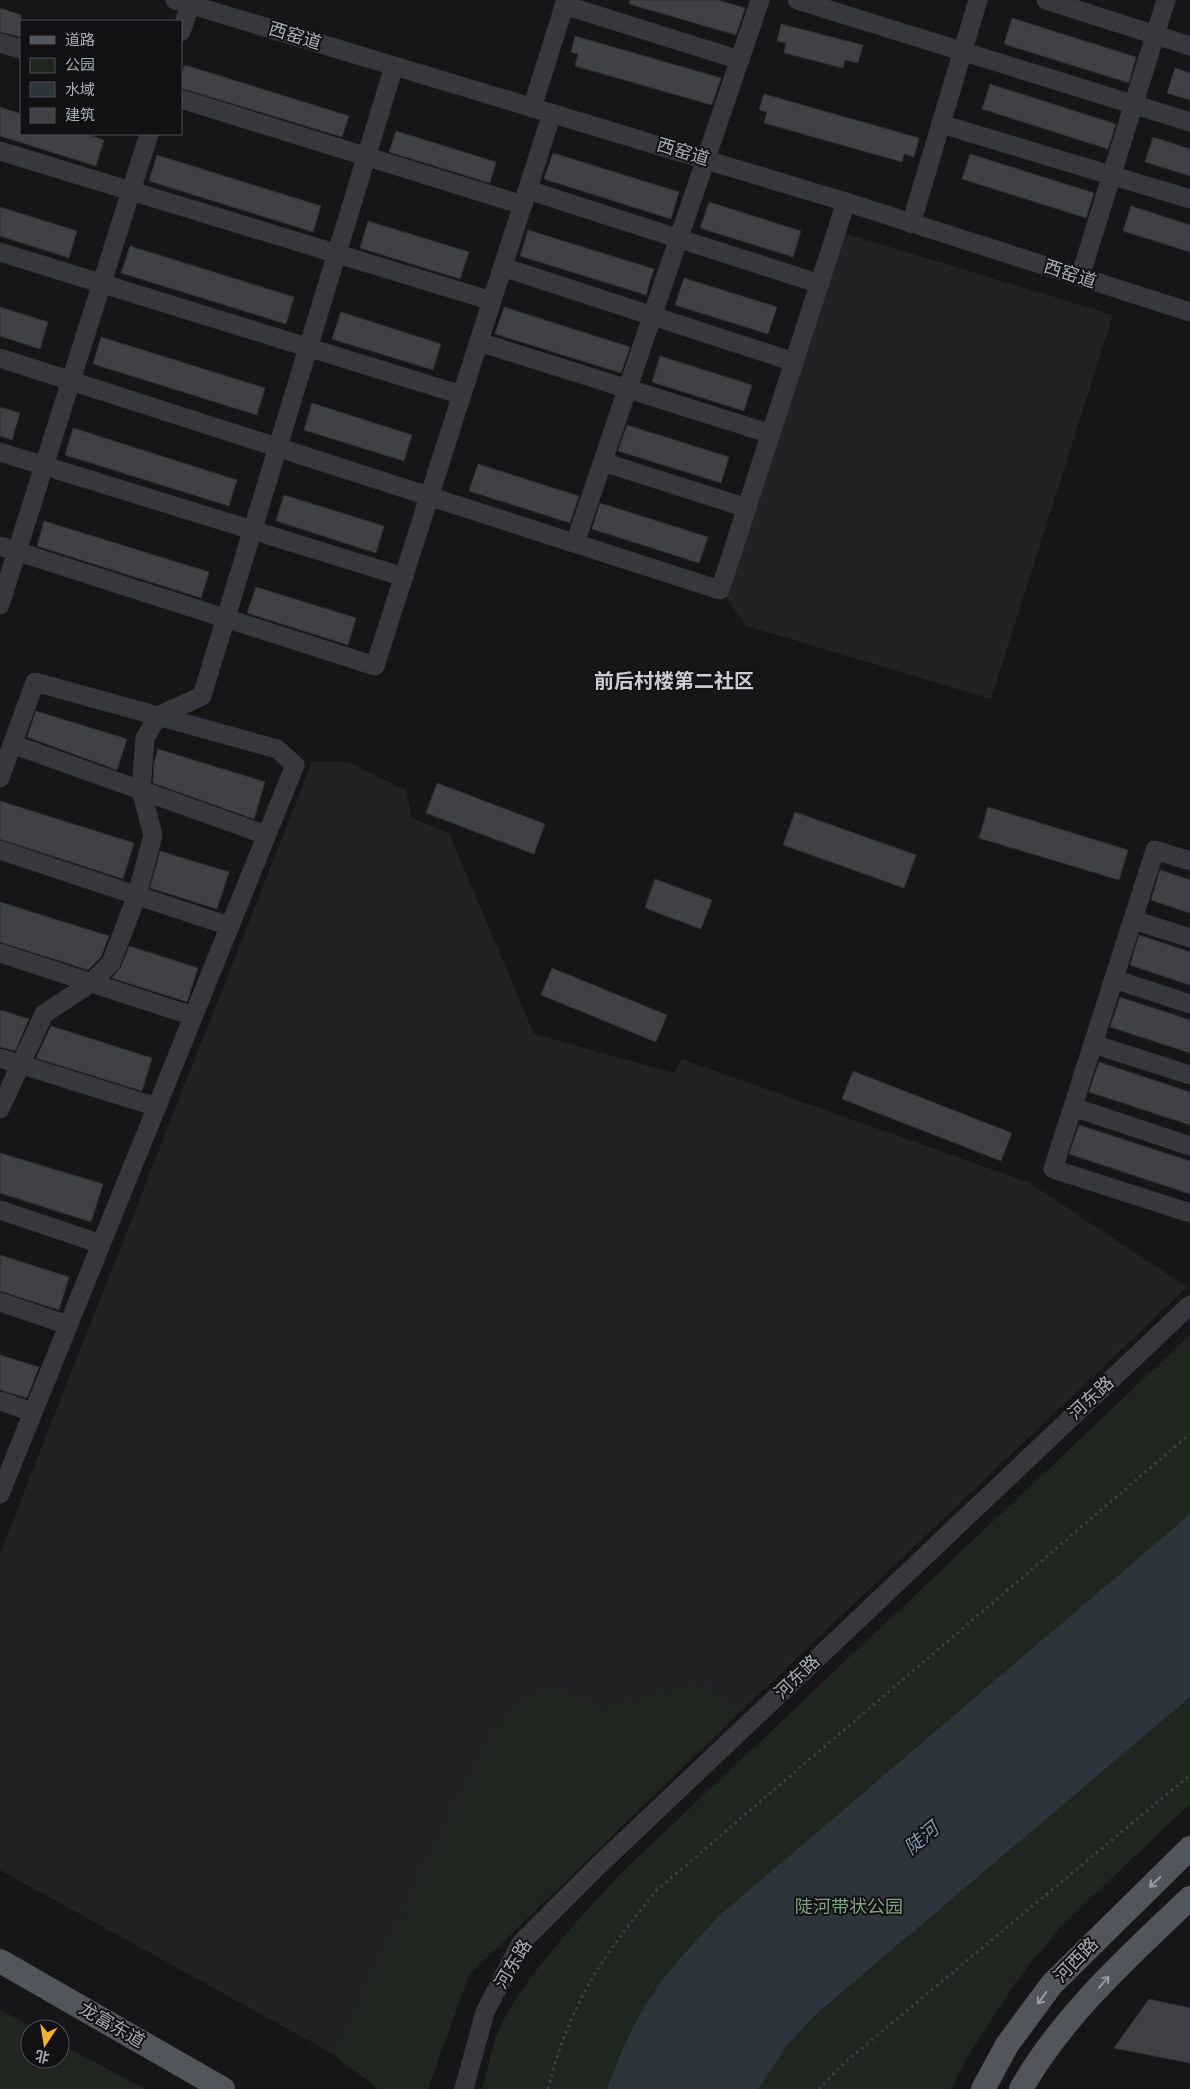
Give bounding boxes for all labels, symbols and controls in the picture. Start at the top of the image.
street label: 西窑道 [266,18,324,53]
legend [20,20,182,135]
text: 道路 [65,31,95,49]
text: 公园 [65,56,95,74]
text: 水域 [65,81,95,99]
text: 建筑 [65,106,95,124]
street label: 西窑道 [654,134,712,169]
street label: 西窑道 [1041,255,1099,292]
district label: 前后村楼第二社区 [594,669,754,693]
street label: 河东路 [1064,1372,1118,1424]
street label: 河东路 [770,1650,823,1703]
water label: 陡河 [899,1815,946,1859]
one-way arrow [1149,1876,1161,1888]
park label: 陡河带状公园 [795,1896,903,1917]
street label: 河西路 [1049,1933,1102,1986]
street label: 河东路 [490,1935,535,1992]
one-way arrow [1098,1975,1110,1988]
one-way arrow [1037,1991,1047,2005]
street label: 龙富东道 [76,1997,149,2052]
north arrow [20,2019,70,2069]
text: 北 [34,2047,51,2066]

